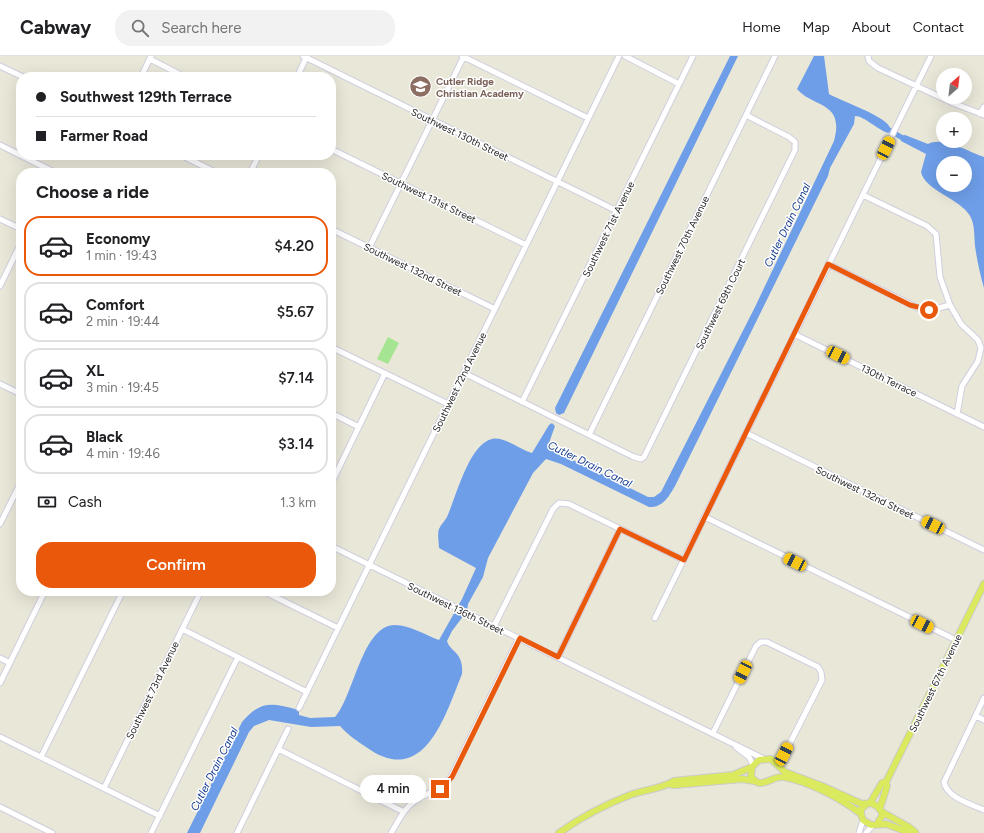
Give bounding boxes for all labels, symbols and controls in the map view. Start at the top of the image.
search box [115,10,395,46]
text: Cabway [20,16,91,39]
icon: search [129,17,151,39]
text: Search here [161,19,241,37]
text: Home [742,19,781,36]
text: Map [803,19,830,36]
text: About [852,19,891,36]
text: Contact [913,19,964,36]
north arrow [936,68,972,104]
map controls [936,68,972,192]
school or university icon: Cutler Ridge Christian Academy [407,74,433,100]
place label: Cutler Ridge Christian Academy [436,75,524,100]
text: Southwest 129th Terrace [60,88,232,106]
street label: Southwest 130th Street [409,105,511,164]
button: + [936,112,972,148]
text: Farmer Road [60,127,148,145]
car [875,135,897,161]
button: − [936,156,972,192]
street label: Southwest 131st Street [379,169,478,226]
street label: Southwest 71st Avenue [580,179,638,279]
text: Choose a ride [36,181,149,203]
water label: Cutler Drain Canal [761,181,814,269]
street label: Southwest 70th Avenue [653,193,712,297]
icon: car [38,228,74,264]
text: Economy [86,230,151,248]
text: $4.20 [274,237,314,255]
street label: Southwest 132nd Street [361,240,464,299]
text: 1 min · 19:43 [86,248,157,263]
street label: Southwest 69th Court [693,256,748,352]
icon: car [38,294,74,330]
text: Comfort [86,296,145,314]
route start [920,301,938,319]
text: $5.67 [277,303,314,321]
text: 2 min · 19:44 [86,314,160,329]
street label: Southwest 72nd Avenue [430,330,490,434]
car [825,344,851,366]
icon: car [38,360,74,396]
street label: 130th Terrace [859,361,919,400]
text: XL [86,362,104,380]
text: $7.14 [278,369,314,387]
text: 3 min · 19:45 [86,380,159,395]
icon: car [38,426,74,462]
text: Black [86,428,123,446]
text: $3.14 [278,435,314,453]
water label: Cutler Drain Canal [546,438,634,491]
text: 4 min · 19:46 [86,446,160,461]
street label: Southwest 132nd Street [813,463,916,522]
icon: cash [36,491,58,513]
text: Cash [68,493,102,511]
text: 1.3 km [280,495,316,510]
car [920,514,946,536]
button: Confirm [36,542,316,588]
car [782,551,808,573]
street label: Southwest 136th Street [405,579,506,638]
car [909,613,935,635]
street label: Southwest 67th Avenue [906,632,965,734]
street label: Southwest 73rd Avenue [123,639,182,741]
car [732,659,754,685]
water label: Cutler Drain Canal [188,725,241,813]
car [773,741,795,767]
callout: 4 min [360,775,426,803]
route end [431,780,449,798]
text: 4 min [376,781,410,796]

